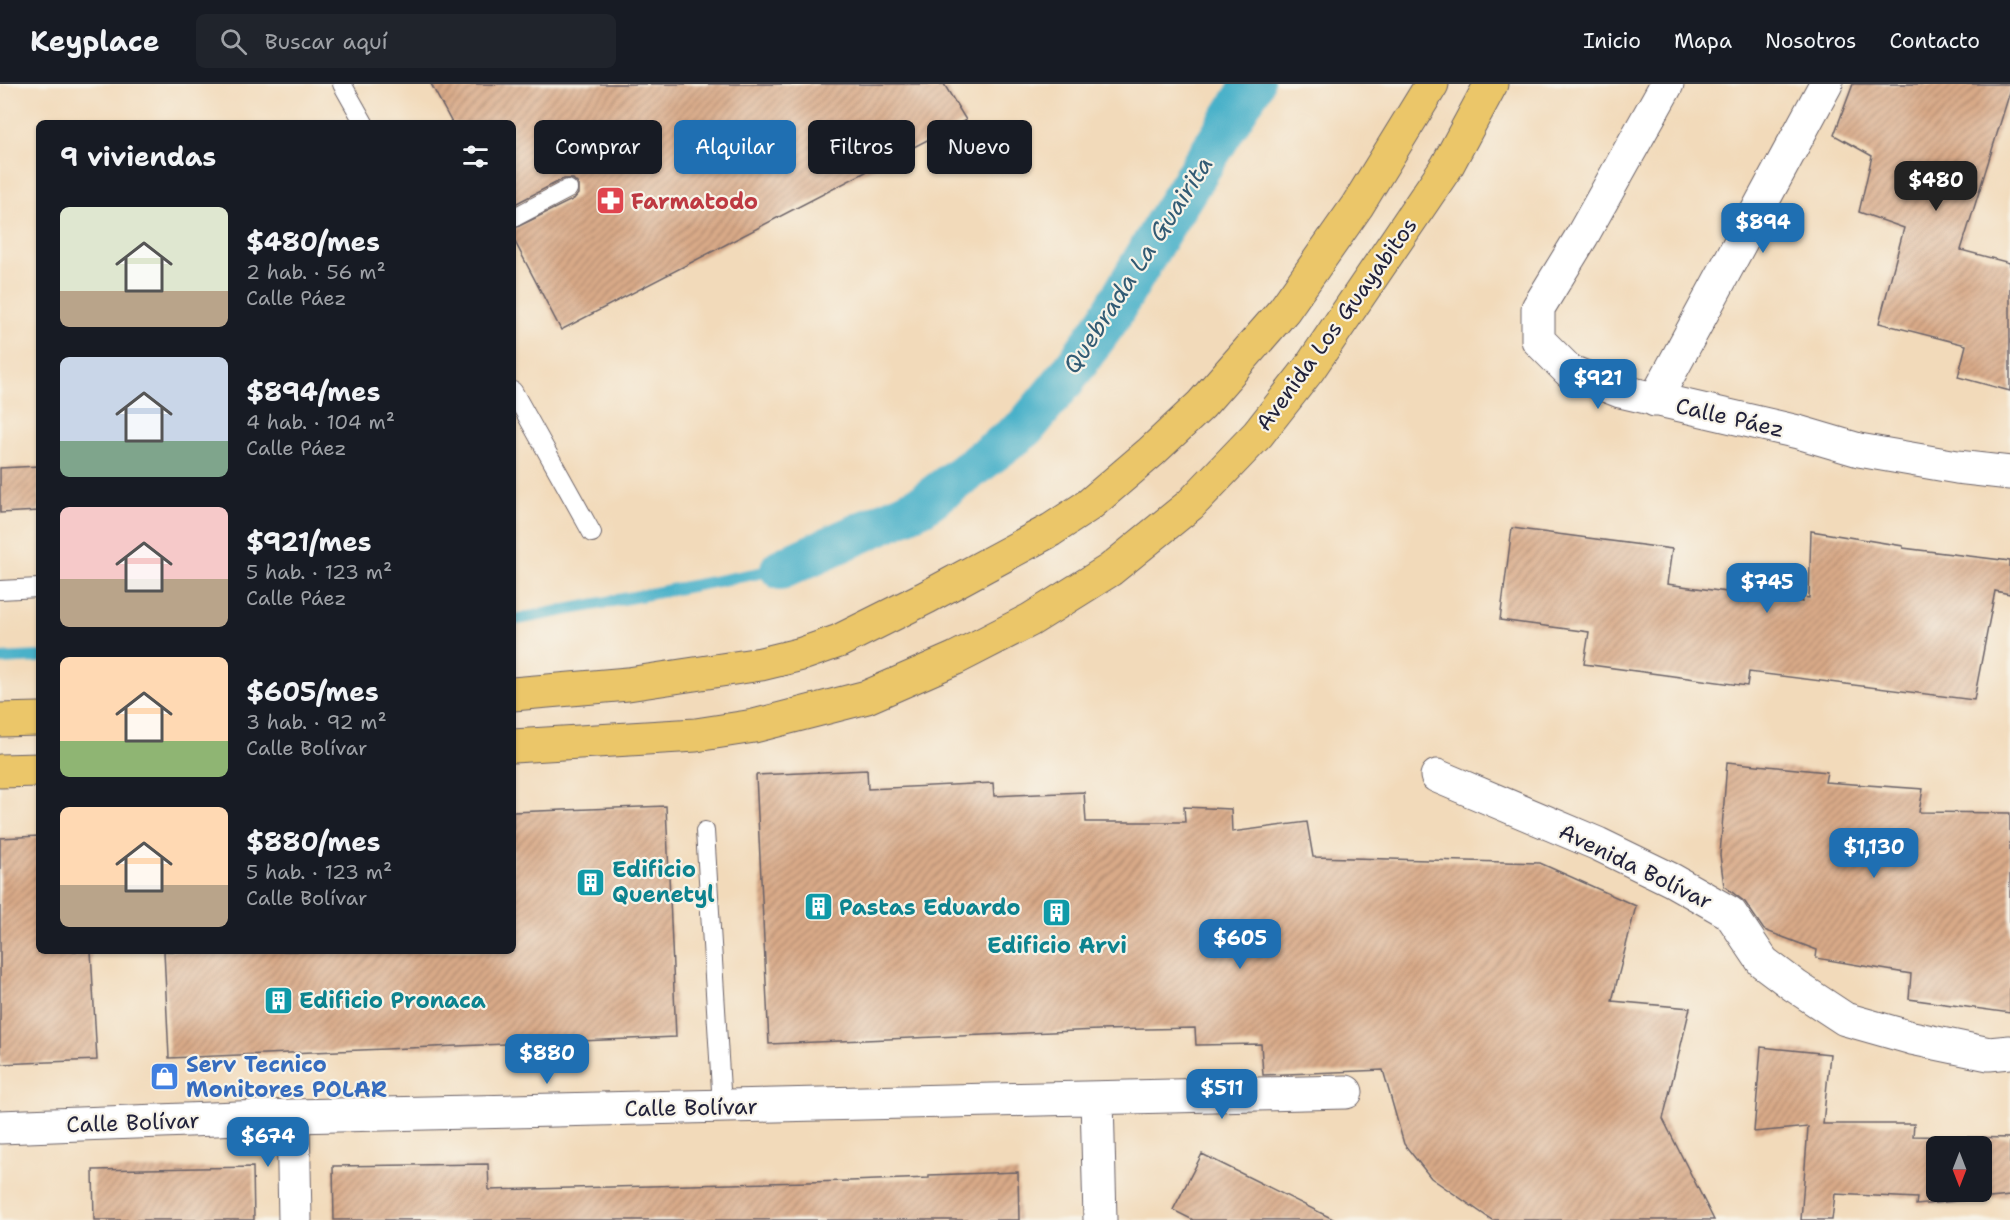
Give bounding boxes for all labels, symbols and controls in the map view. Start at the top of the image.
search box [196,14,616,68]
text: Keyplace [30,22,160,60]
icon: search [217,25,250,58]
text: Buscar aquí [265,27,388,56]
text: Inicio [1583,27,1641,55]
text: Mapa [1674,27,1732,55]
text: Nosotros [1765,27,1856,55]
text: Contacto [1889,27,1980,55]
chip: Comprar [534,120,662,174]
chip: Alquilar [674,120,796,174]
chip: Filtros [808,120,915,174]
chip: Nuevo [927,120,1032,174]
text: 9 viviendas [60,139,216,174]
icon: filters [459,140,492,173]
water label: Quebrada La Guairita [1056,150,1220,380]
pin: $480 [1900,161,1972,212]
text: $480 [1908,167,1964,193]
pharmacy icon: Farmatodo [594,185,626,217]
place label: Farmatodo [631,187,758,216]
pin: $894 [1727,203,1799,254]
text: $894 [1735,209,1791,235]
street label: Avenida Los Guayabitos [1249,212,1424,437]
text: $480/mes [246,224,380,259]
icon: home [108,231,180,303]
text: 2 hab. · 56 m² [246,259,386,285]
text: Calle Páez [246,285,346,311]
pin: $921 [1562,359,1634,410]
text: $921 [1574,365,1622,391]
text: $894/mes [246,374,380,409]
icon: home [108,381,180,453]
street label: Calle Páez [1673,391,1787,444]
text: 4 hab. · 104 m² [246,409,395,435]
text: Calle Páez [246,435,346,461]
text: $921/mes [246,524,372,559]
icon: home [108,531,180,603]
text: 5 hab. · 123 m² [246,559,392,585]
pin: $745 [1731,563,1803,614]
text: $745 [1740,569,1794,595]
text: Calle Páez [246,585,346,611]
text: $605/mes [246,674,379,709]
icon: home [108,681,180,753]
text: 3 hab. · 92 m² [246,709,387,735]
text: Calle Bolívar [246,735,367,761]
street label: Avenida Bolívar [1554,817,1717,916]
text: $880/mes [246,824,381,859]
pin: $1,130 [1825,828,1923,879]
icon: home [108,831,180,903]
text: $1,130 [1843,834,1905,860]
place label: Edificio Quenetyl [612,855,715,909]
text: 5 hab. · 123 m² [246,859,392,885]
building icon: Edificio Quenetyl [575,866,607,898]
text: Calle Bolívar [246,885,367,911]
building icon: Pastas Eduardo [802,891,834,923]
place label: Pastas Eduardo [839,893,1020,922]
building icon: Edificio Arvi [1041,897,1073,929]
pin: $605 [1204,919,1276,970]
text: $605 [1213,925,1267,951]
place label: Edificio Arvi [987,931,1127,960]
building icon: Edificio Pronaca [262,984,294,1016]
place label: Edificio Pronaca [299,986,486,1015]
pin: $880 [511,1034,583,1085]
text: $880 [519,1040,575,1066]
place label: Serv Tecnico Monitores POLAR [186,1050,387,1104]
shop icon: Serv Tecnico Monitores POLAR [149,1061,181,1093]
pin: $511 [1186,1069,1258,1120]
text: $511 [1200,1075,1244,1101]
street label: Calle Bolívar [624,1092,758,1123]
street label: Calle Bolívar [66,1106,200,1139]
pin: $674 [232,1117,304,1168]
text: $674 [241,1123,295,1149]
north arrow [1926,1136,1992,1202]
map controls [1926,1136,1992,1202]

